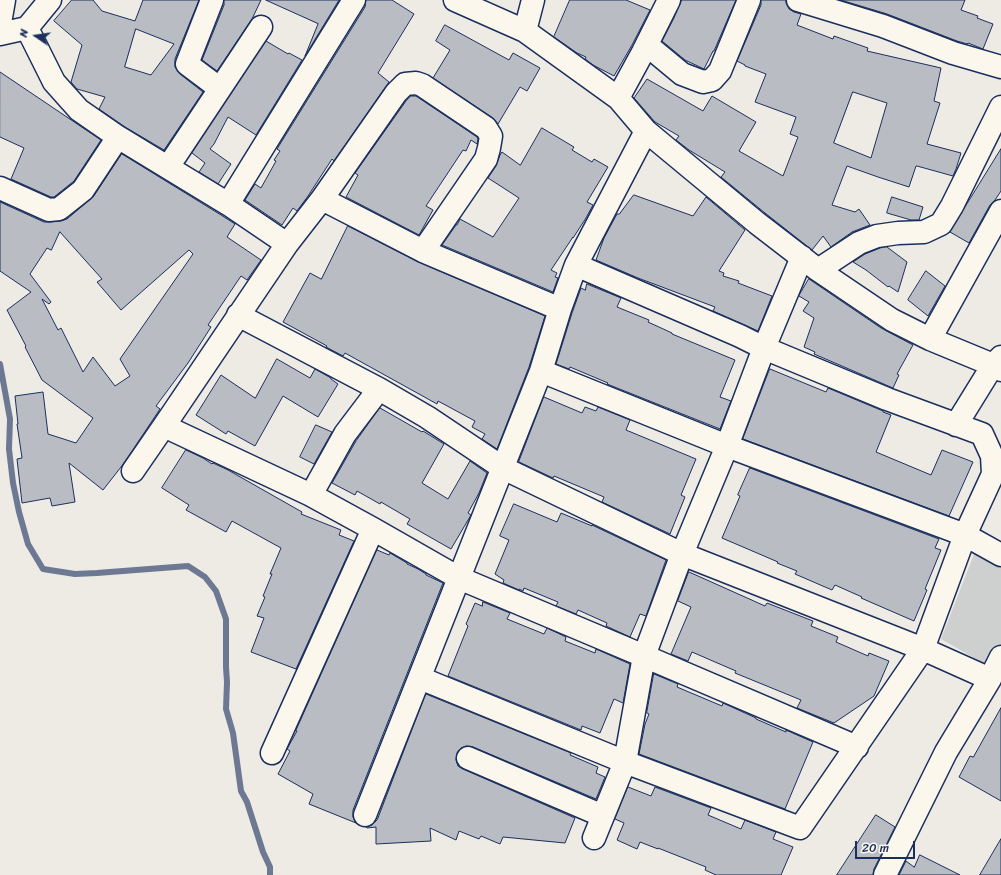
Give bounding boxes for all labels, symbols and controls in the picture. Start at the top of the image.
north arrow [16,16,56,56]
text: N [14,27,34,39]
scale bar [857,833,917,859]
text: 20 m [862,837,889,859]

